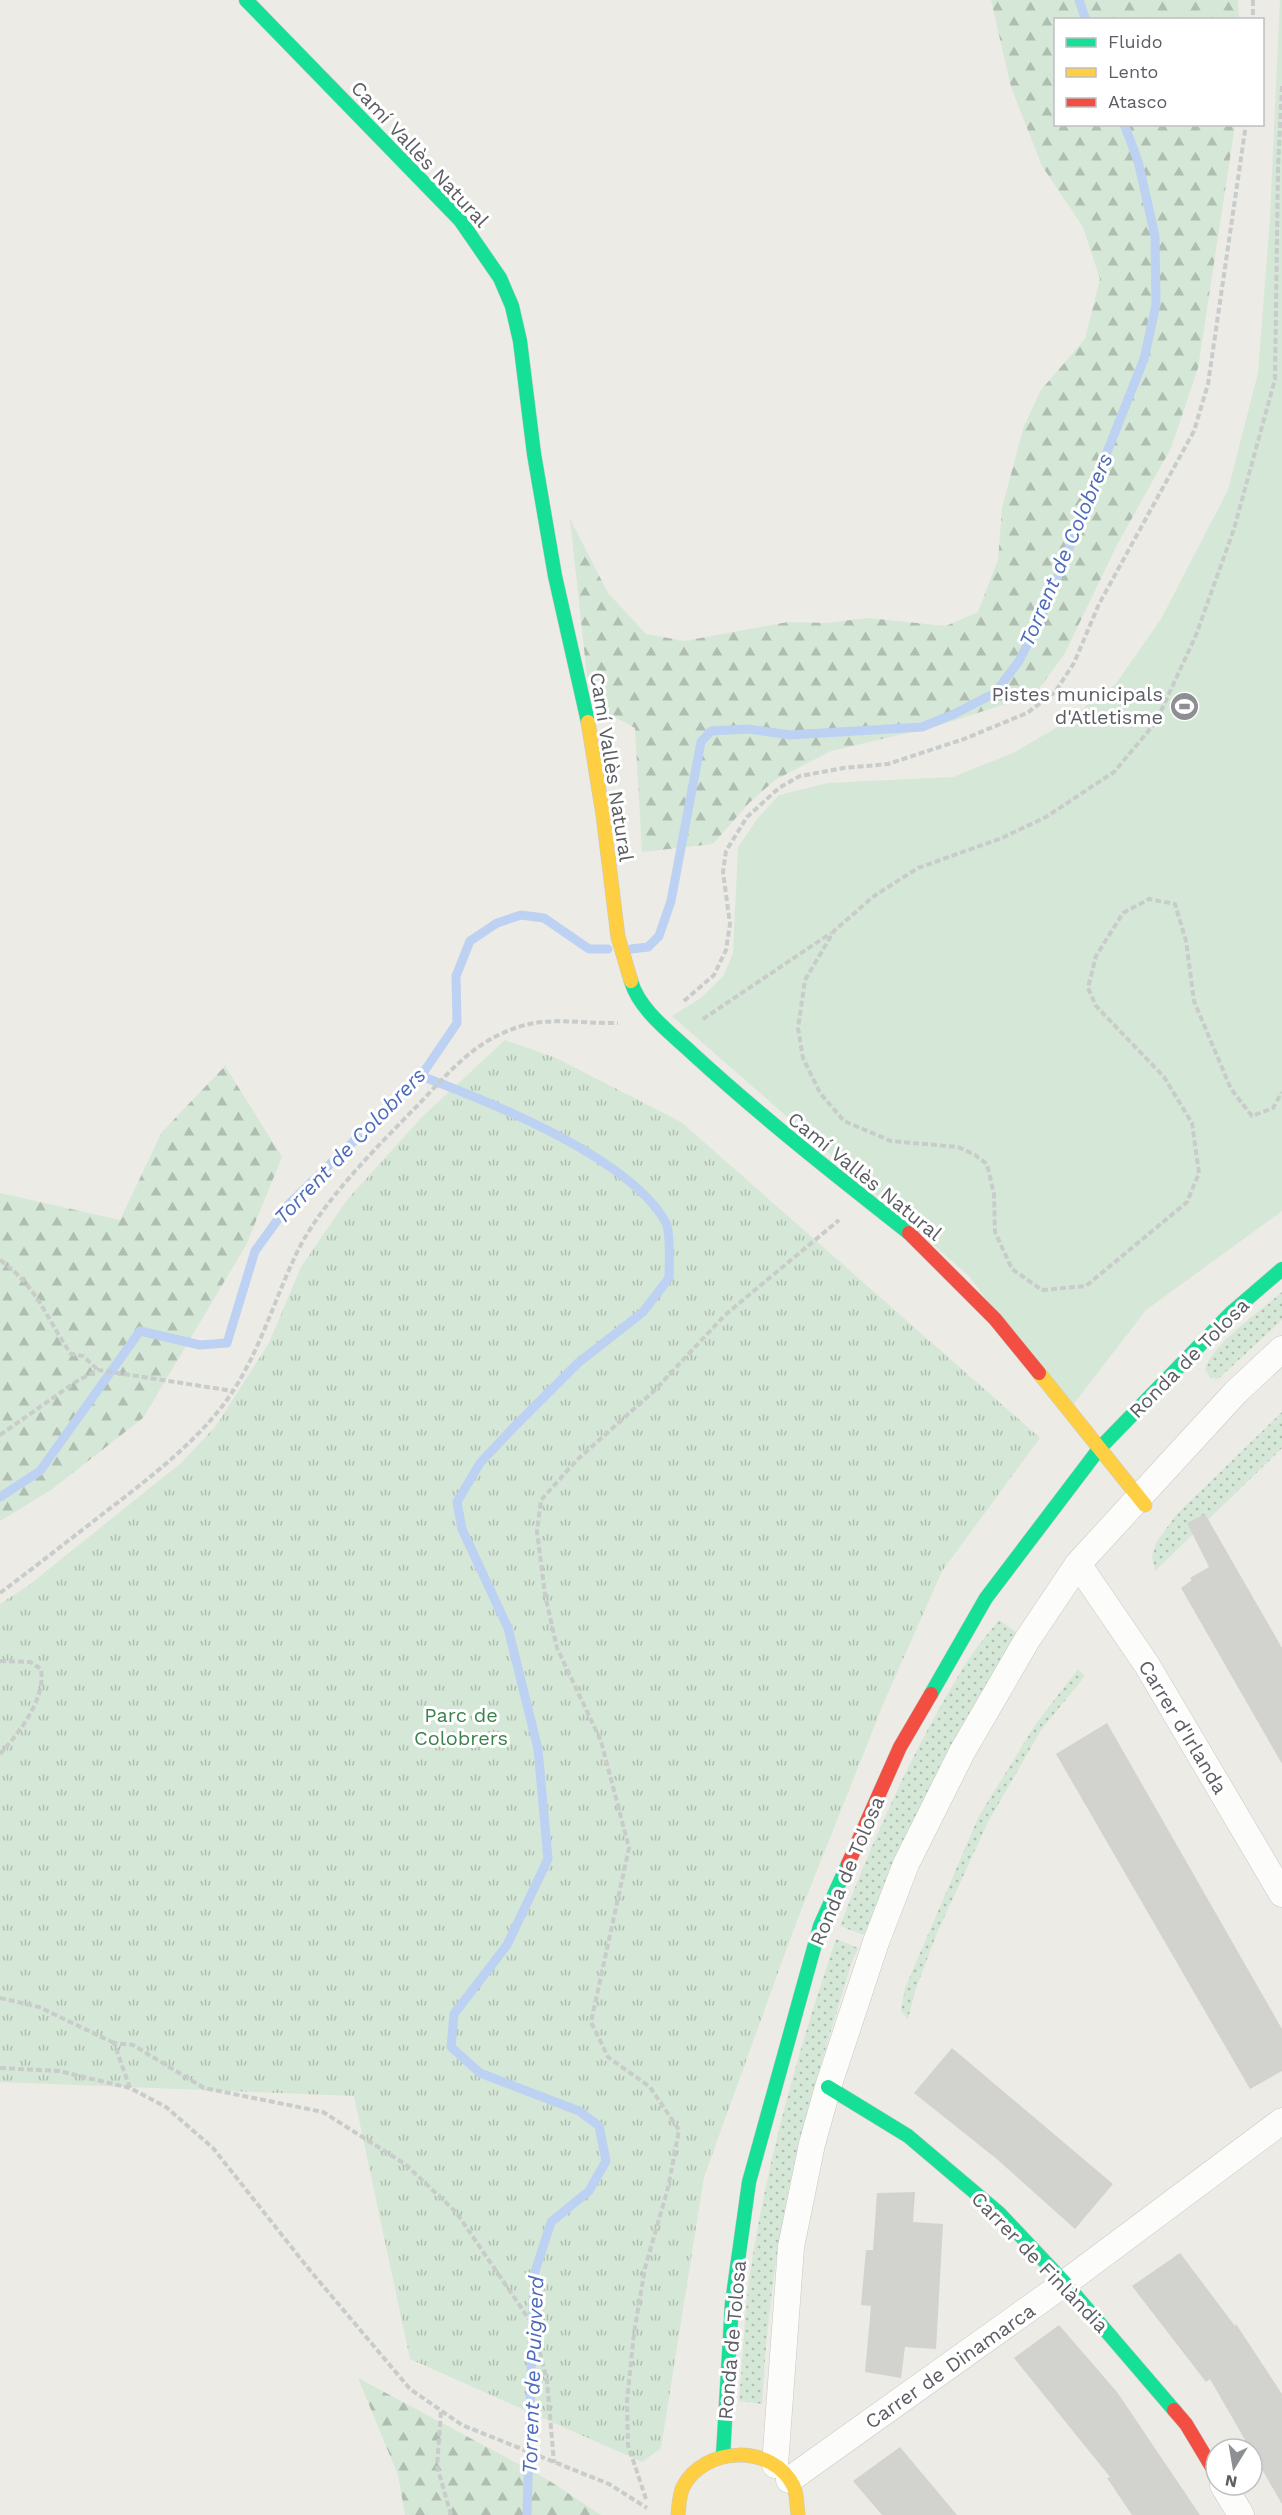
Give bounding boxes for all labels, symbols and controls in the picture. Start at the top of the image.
legend [1054,18,1264,126]
text: Fluido [1108,31,1162,52]
text: Lento [1108,61,1158,82]
street label: Camí Vallès Natural [346,76,494,232]
text: Atasco [1108,91,1167,112]
water label: Torrent de Colobrers [1014,449,1118,650]
street label: Camí Vallès Natural [585,671,639,863]
place label: Pistes municipals d'Atletisme [992,682,1163,729]
sports icon: Pistes municipals d'Atletisme [1168,690,1200,722]
water label: Torrent de Colobrers [269,1062,431,1229]
street label: Camí Vallès Natural [783,1106,947,1246]
street label: Ronda de Tolosa [1124,1293,1254,1423]
street label: Carrer d'Irlanda [1134,1656,1232,1798]
park label: Parc de Colobrers [414,1703,508,1750]
street label: Ronda de Tolosa [805,1793,889,1949]
street label: Carrer de Finlàndia [966,2186,1114,2338]
street label: Ronda de Tolosa [713,2259,751,2421]
water label: Torrent de Puigverd [517,2274,548,2474]
street label: Carrer de Dinamarca [860,2298,1040,2434]
north arrow [1204,2437,1264,2497]
text: N [1224,2471,1239,2492]

